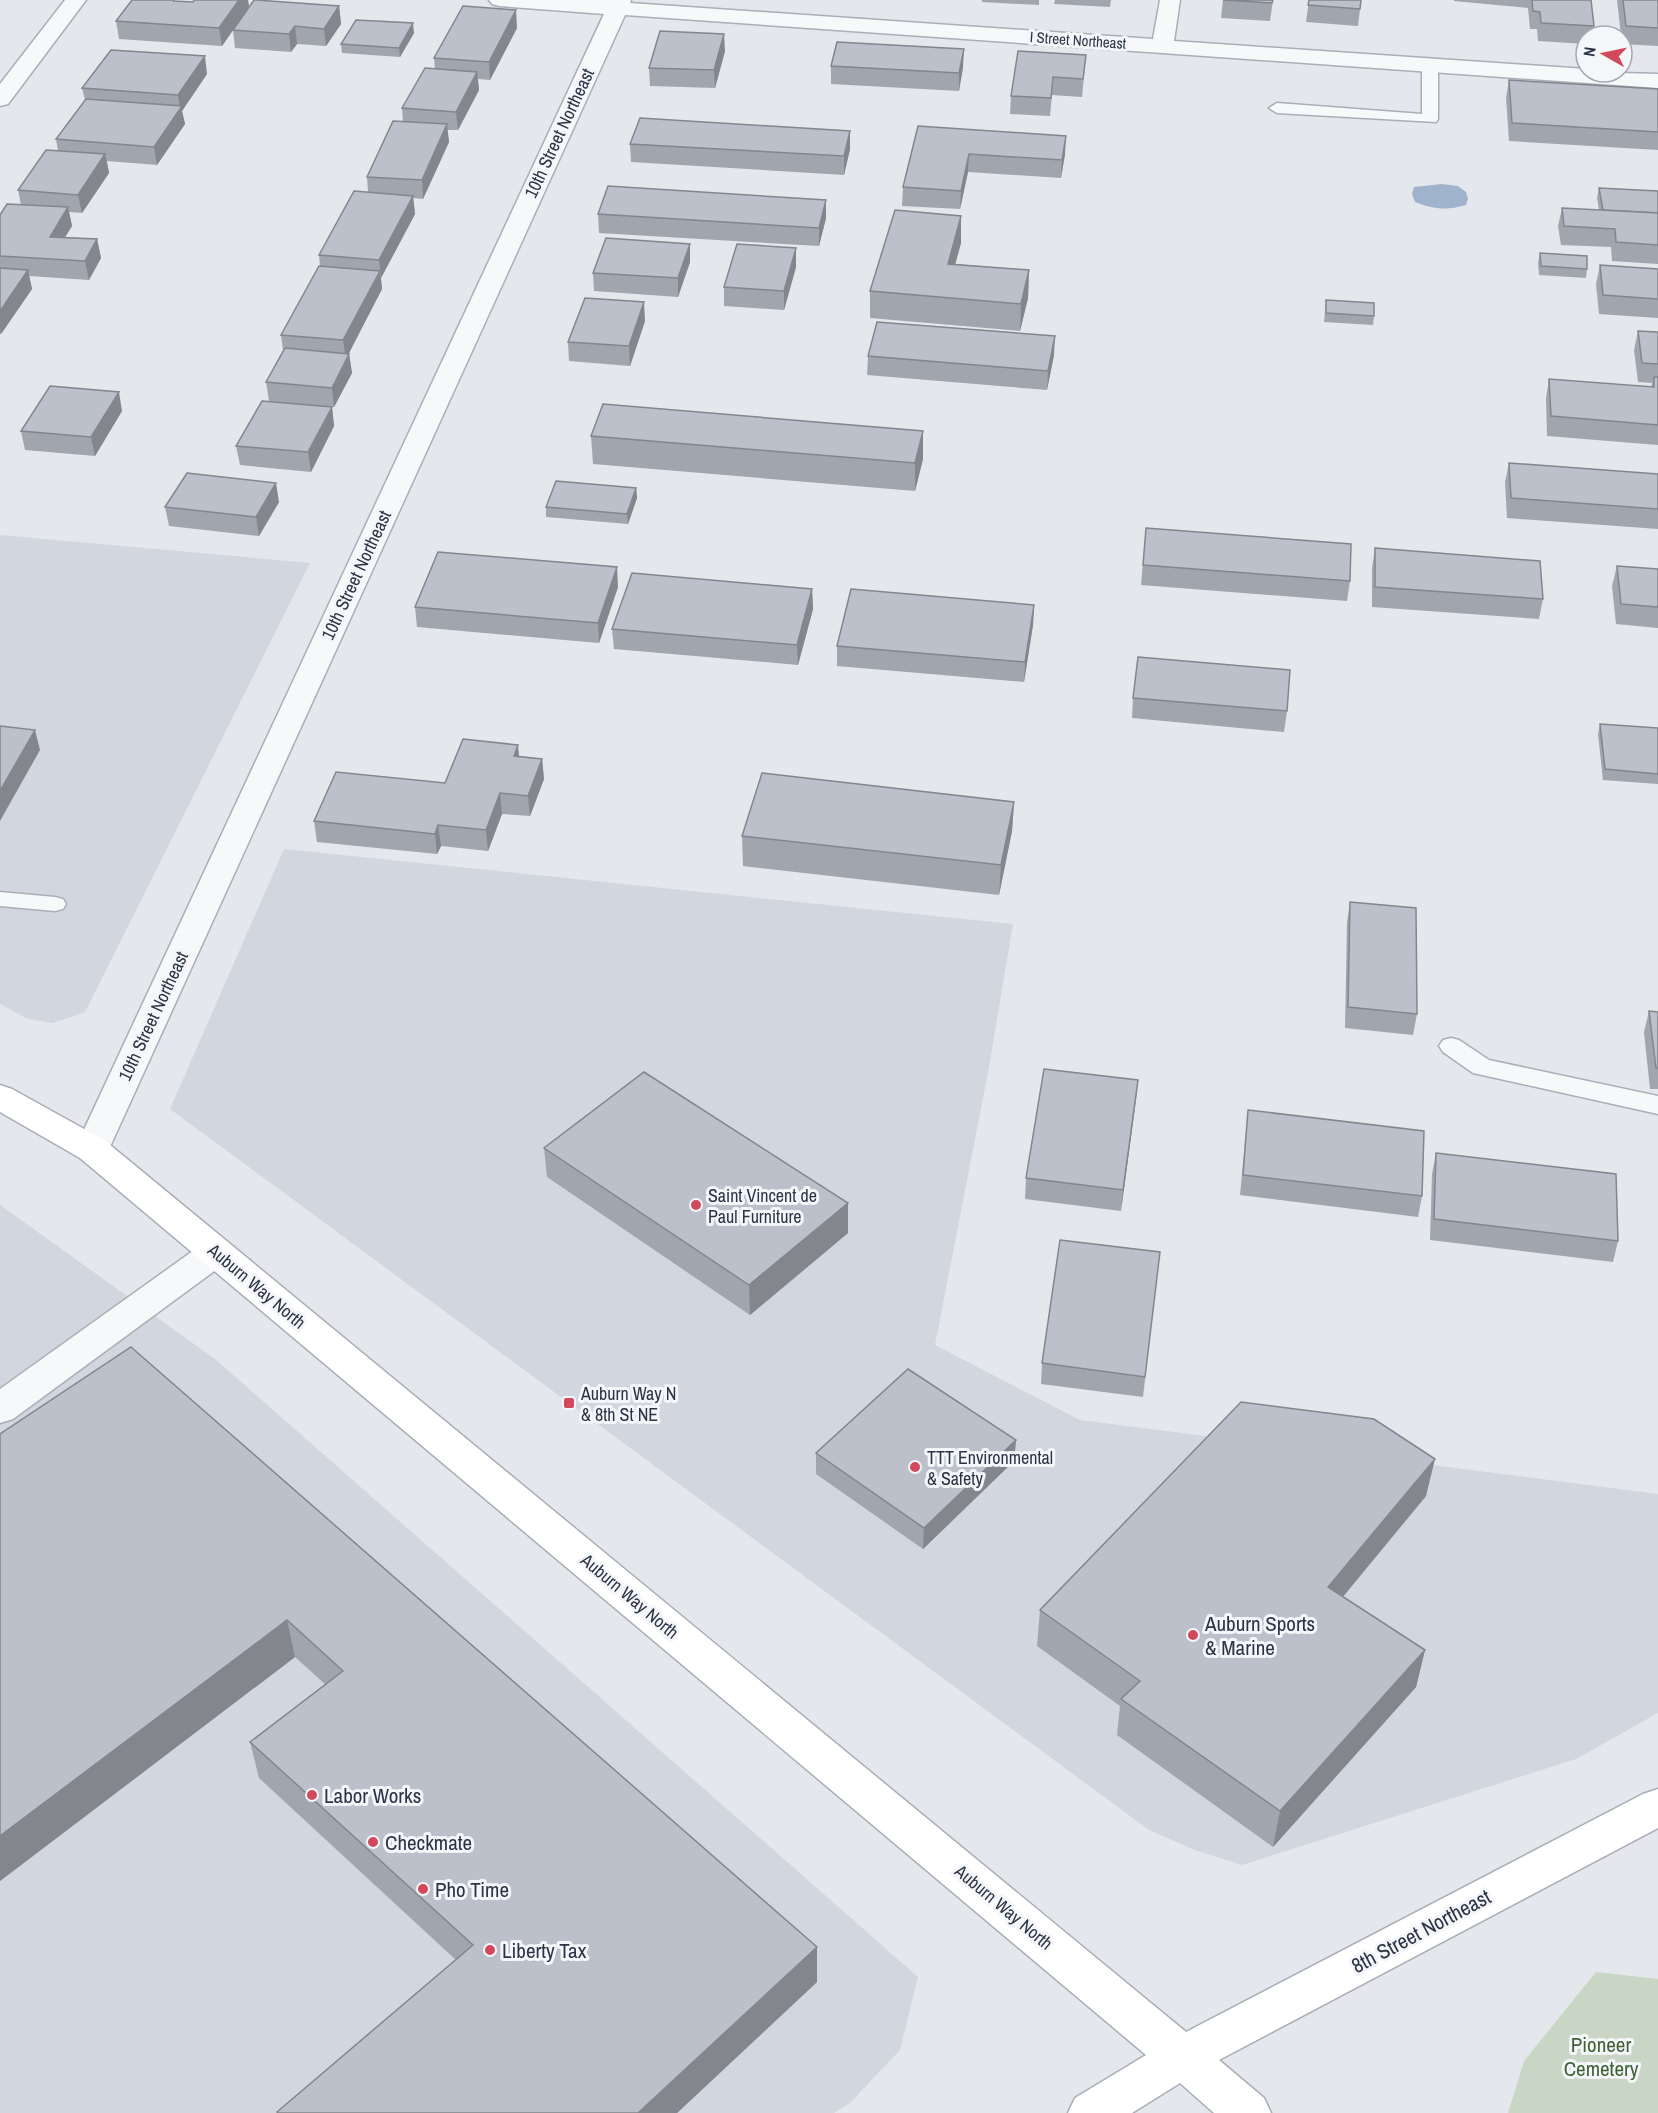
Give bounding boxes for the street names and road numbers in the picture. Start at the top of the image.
street label: I Street Northeast [1029,26,1127,54]
street label: 10th Street Northeast [518,64,600,202]
street label: 10th Street Northeast [315,506,397,644]
street label: 10th Street Northeast [112,947,194,1085]
street label: Auburn Way North [202,1237,311,1334]
street label: Auburn Way North [575,1547,684,1644]
street label: Auburn Way North [949,1858,1058,1955]
street label: 8th Street Northeast [1346,1882,1496,1980]

